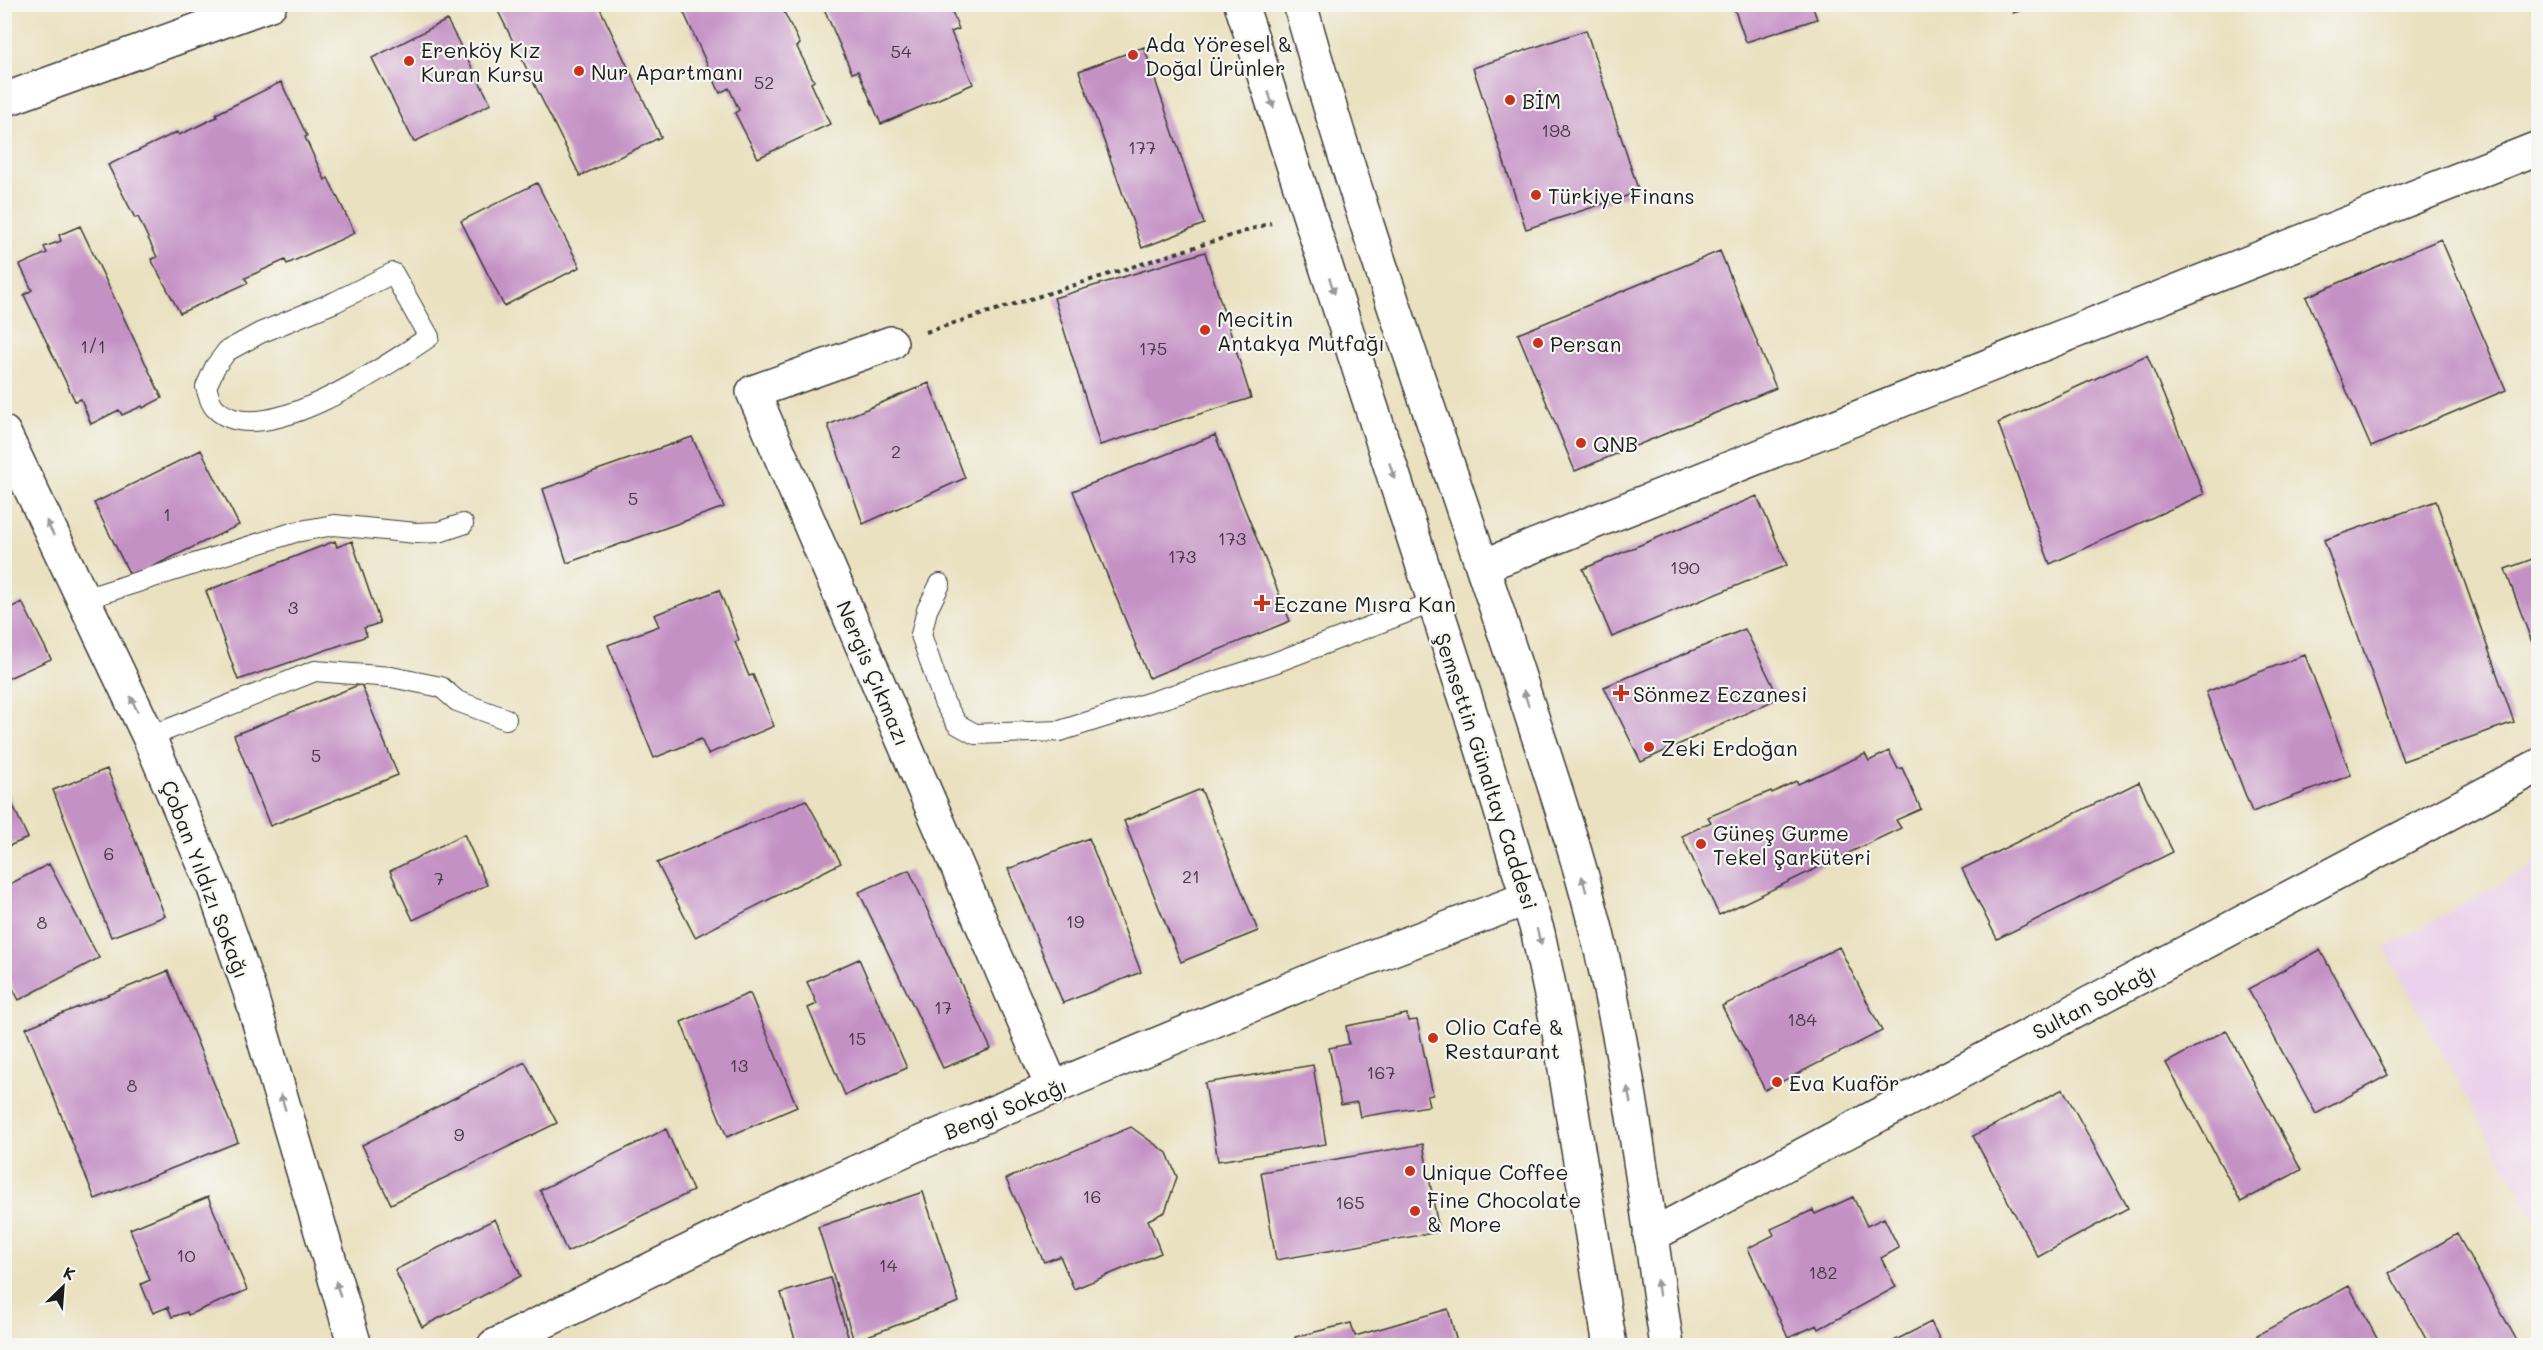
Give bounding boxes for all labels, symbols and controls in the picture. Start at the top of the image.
place label: Ada Yöresel & Doğal Ürünler [1145,30,1293,81]
place label: Erenköy Kız Kuran Kursu [421,36,544,87]
house number: 54 [890,39,912,63]
marker: Ada Yöresel & Doğal Ürünler [1126,48,1140,62]
marker: Erenköy Kız Kuran Kursu [402,54,416,68]
place label: Nur Apartmanı [591,58,744,85]
marker: Nur Apartmanı [572,64,586,78]
house number: 52 [754,70,774,94]
place label: BİM [1522,87,1561,114]
one-way arrow [1267,91,1277,109]
marker: BİM [1503,93,1517,107]
house number: 198 [1541,118,1571,142]
house number: 177 [1128,135,1156,159]
place label: Türkiye Finans [1548,182,1695,209]
marker: Türkiye Finans [1529,188,1543,202]
one-way arrow [1328,277,1337,295]
place label: Mecitin Antakya Mutfağı [1217,305,1385,356]
marker: Mecitin Antakya Mutfağı [1198,323,1212,337]
place label: Persan [1550,330,1621,357]
house number: 1/1 [80,334,106,358]
house number: 175 [1139,336,1167,360]
marker: Persan [1531,336,1545,350]
place label: QNB [1593,430,1638,457]
marker: QNB [1574,436,1588,450]
house number: 2 [891,439,901,463]
one-way arrow [1388,462,1397,480]
house number: 5 [628,486,638,510]
house number: 1 [163,502,171,526]
one-way arrow [46,519,55,536]
house number: 173 [1218,526,1246,550]
house number: 173 [1168,544,1196,568]
house number: 190 [1670,555,1700,579]
place label: Eczane Mısra Kan [1274,590,1456,617]
house number: 3 [288,595,298,619]
street label: Nergis Çıkmazı [831,596,917,750]
marker: Eczane Mısra Kan [1255,596,1269,610]
street label: Şemsettin Günaltay Caddesi [1429,629,1545,913]
place label: Sönmez Eczanesi [1633,680,1807,707]
marker: Sönmez Eczanesi [1614,686,1628,700]
one-way arrow [1521,689,1530,707]
one-way arrow [129,696,138,713]
place label: Zeki Erdoğan [1661,734,1798,761]
marker: Zeki Erdoğan [1642,740,1656,754]
house number: 5 [311,743,321,767]
street label: Çoban Yıldızı Sokağı [156,776,256,982]
place label: Güneş Gurme Tekel Şarküteri [1713,819,1871,870]
marker: Güneş Gurme Tekel Şarküteri [1694,837,1708,851]
house number: 6 [104,841,114,865]
house number: 21 [1182,864,1200,888]
house number: 7 [434,866,444,890]
one-way arrow [1579,875,1588,893]
house number: 19 [1066,909,1085,933]
house number: 8 [37,910,48,934]
one-way arrow [1535,928,1545,947]
street label: Sultan Sokağı [2027,957,2161,1045]
house number: 17 [934,995,952,1019]
house number: 184 [1787,1007,1817,1031]
place label: Olio Cafe & Restaurant [1445,1013,1564,1064]
house number: 15 [848,1026,866,1050]
marker: Olio Cafe & Restaurant [1426,1031,1440,1045]
house number: 13 [730,1053,748,1077]
house number: 167 [1367,1060,1395,1084]
place label: Eva Kuaför [1789,1069,1900,1096]
street label: Bengi Sokağı [940,1071,1070,1145]
house number: 8 [127,1073,138,1097]
marker: Eva Kuaför [1770,1075,1784,1089]
one-way arrow [1624,1085,1633,1104]
one-way arrow [278,1093,287,1111]
house number: 9 [454,1122,465,1146]
place label: Unique Coffee [1422,1158,1569,1185]
marker: Unique Coffee [1403,1164,1417,1178]
house number: 16 [1083,1184,1101,1208]
place label: Fine Chocolate & More [1427,1186,1581,1237]
house number: 165 [1335,1190,1365,1214]
marker: Fine Chocolate & More [1408,1204,1422,1218]
house number: 10 [176,1243,196,1267]
house number: 14 [879,1253,898,1277]
north arrow [33,1257,93,1317]
house number: 182 [1809,1260,1837,1284]
text: K [60,1261,79,1285]
one-way arrow [1654,1278,1663,1297]
one-way arrow [333,1280,342,1298]

